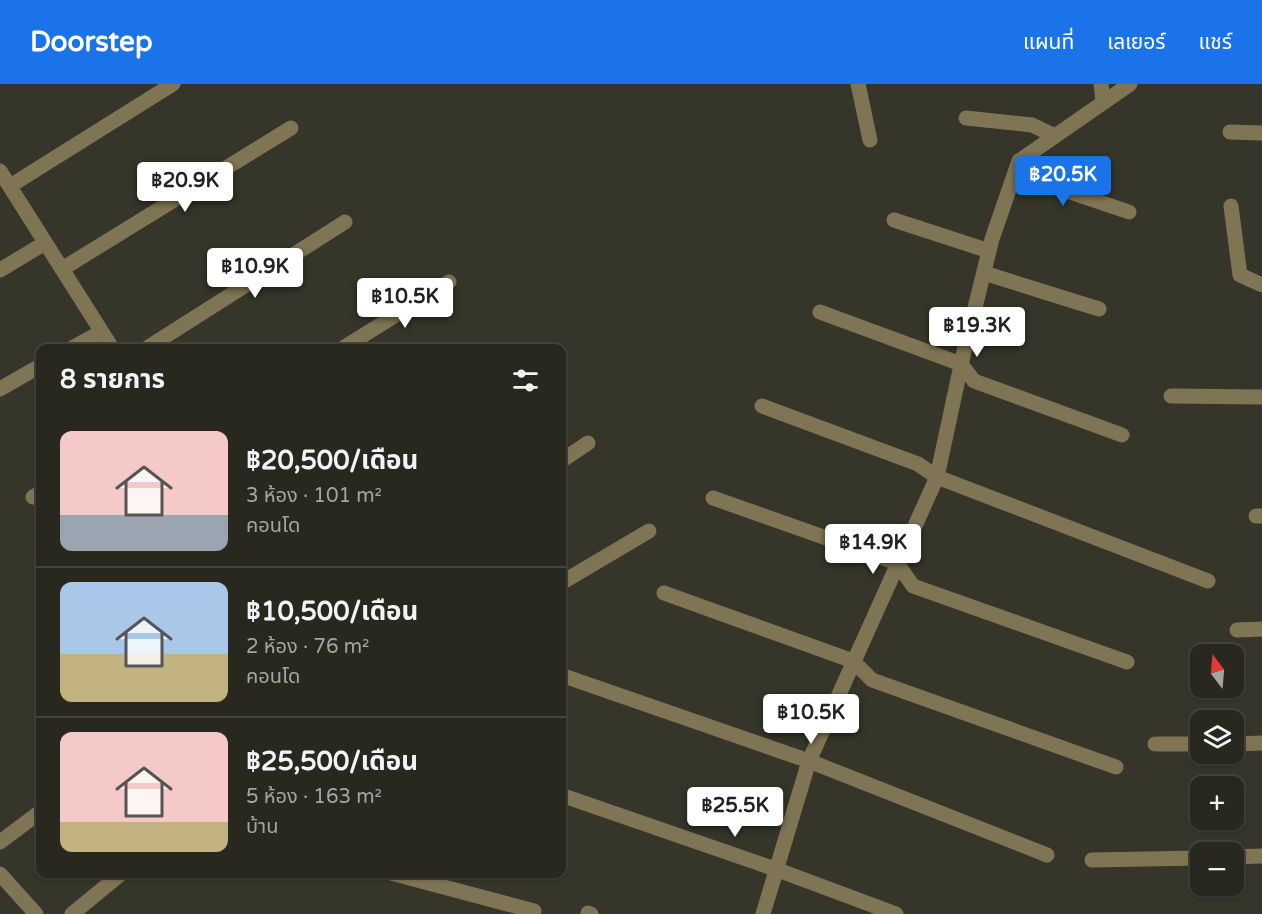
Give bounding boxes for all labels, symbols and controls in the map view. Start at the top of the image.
text: Doorstep [30,25,153,59]
text: แผนที่ [1023,30,1074,55]
text: เลเยอร์ [1107,30,1166,55]
text: แชร์ [1199,30,1232,55]
pin: ฿20.5K [1014,156,1112,207]
pin: ฿20.9K [136,162,234,213]
text: ฿20.5K [1029,163,1097,187]
text: ฿20.9K [151,169,219,193]
pin: ฿10.9K [206,248,304,299]
text: ฿10.9K [221,255,289,279]
pin: ฿10.5K [356,278,454,329]
text: ฿10.5K [371,285,439,309]
pin: ฿19.3K [928,307,1026,358]
text: ฿19.3K [943,314,1011,338]
text: 8 รายการ [60,364,165,395]
icon: filters [509,364,542,397]
text: ฿20,500/เดือน [246,445,418,476]
icon: home [108,455,180,527]
text: 3 ห้อง · 101 m² [246,484,382,508]
text: คอนโด [246,514,300,538]
pin: ฿14.9K [824,524,922,575]
text: ฿14.9K [839,531,907,555]
text: ฿10,500/เดือน [246,596,418,627]
icon: home [108,606,180,678]
text: 2 ห้อง · 76 m² [246,635,369,659]
north arrow [1190,644,1244,698]
map controls [1190,644,1244,896]
text: คอนโด [246,665,300,689]
pin: ฿10.5K [762,694,860,745]
text: ฿10.5K [777,701,845,725]
button: layers [1190,710,1244,764]
text: ฿25,500/เดือน [246,746,418,777]
icon: home [108,756,180,828]
button: + [1190,776,1244,830]
text: 5 ห้อง · 163 m² [246,785,382,809]
pin: ฿25.5K [686,787,784,838]
text: ฿25.5K [701,794,769,818]
text: บ้าน [246,815,278,839]
button: − [1190,842,1244,896]

